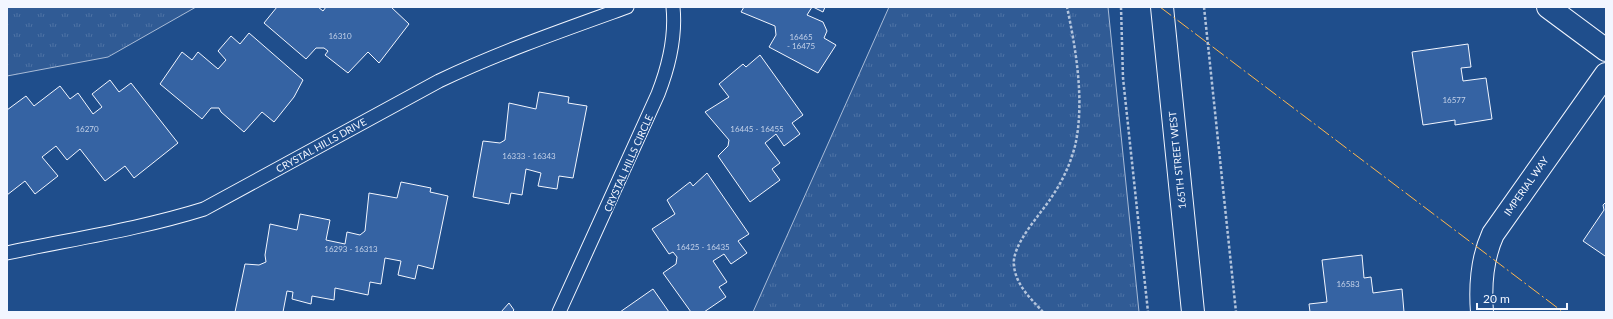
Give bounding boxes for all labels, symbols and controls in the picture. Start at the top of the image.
house number: 16310 [328,31,352,41]
house number: 16465 - 16475 [787,32,815,51]
house number: 16577 [1442,95,1466,105]
street label: 165TH STREET WEST [1166,110,1188,209]
street label: CRYSTAL HILLS CIRCLE [601,112,655,214]
street label: CRYSTAL HILLS DRIVE [274,115,368,175]
house number: 16270 [75,124,99,134]
house number: 16445 - 16455 [730,124,784,134]
house number: 16333 - 16343 [502,151,556,161]
street label: IMPERIAL WAY [1501,154,1551,218]
house number: 16425 - 16435 [676,242,730,252]
house number: 16293 - 16313 [324,244,378,254]
house number: 16583 [1336,279,1360,289]
scale bar [1477,285,1567,311]
text: 20 m [1483,291,1510,306]

